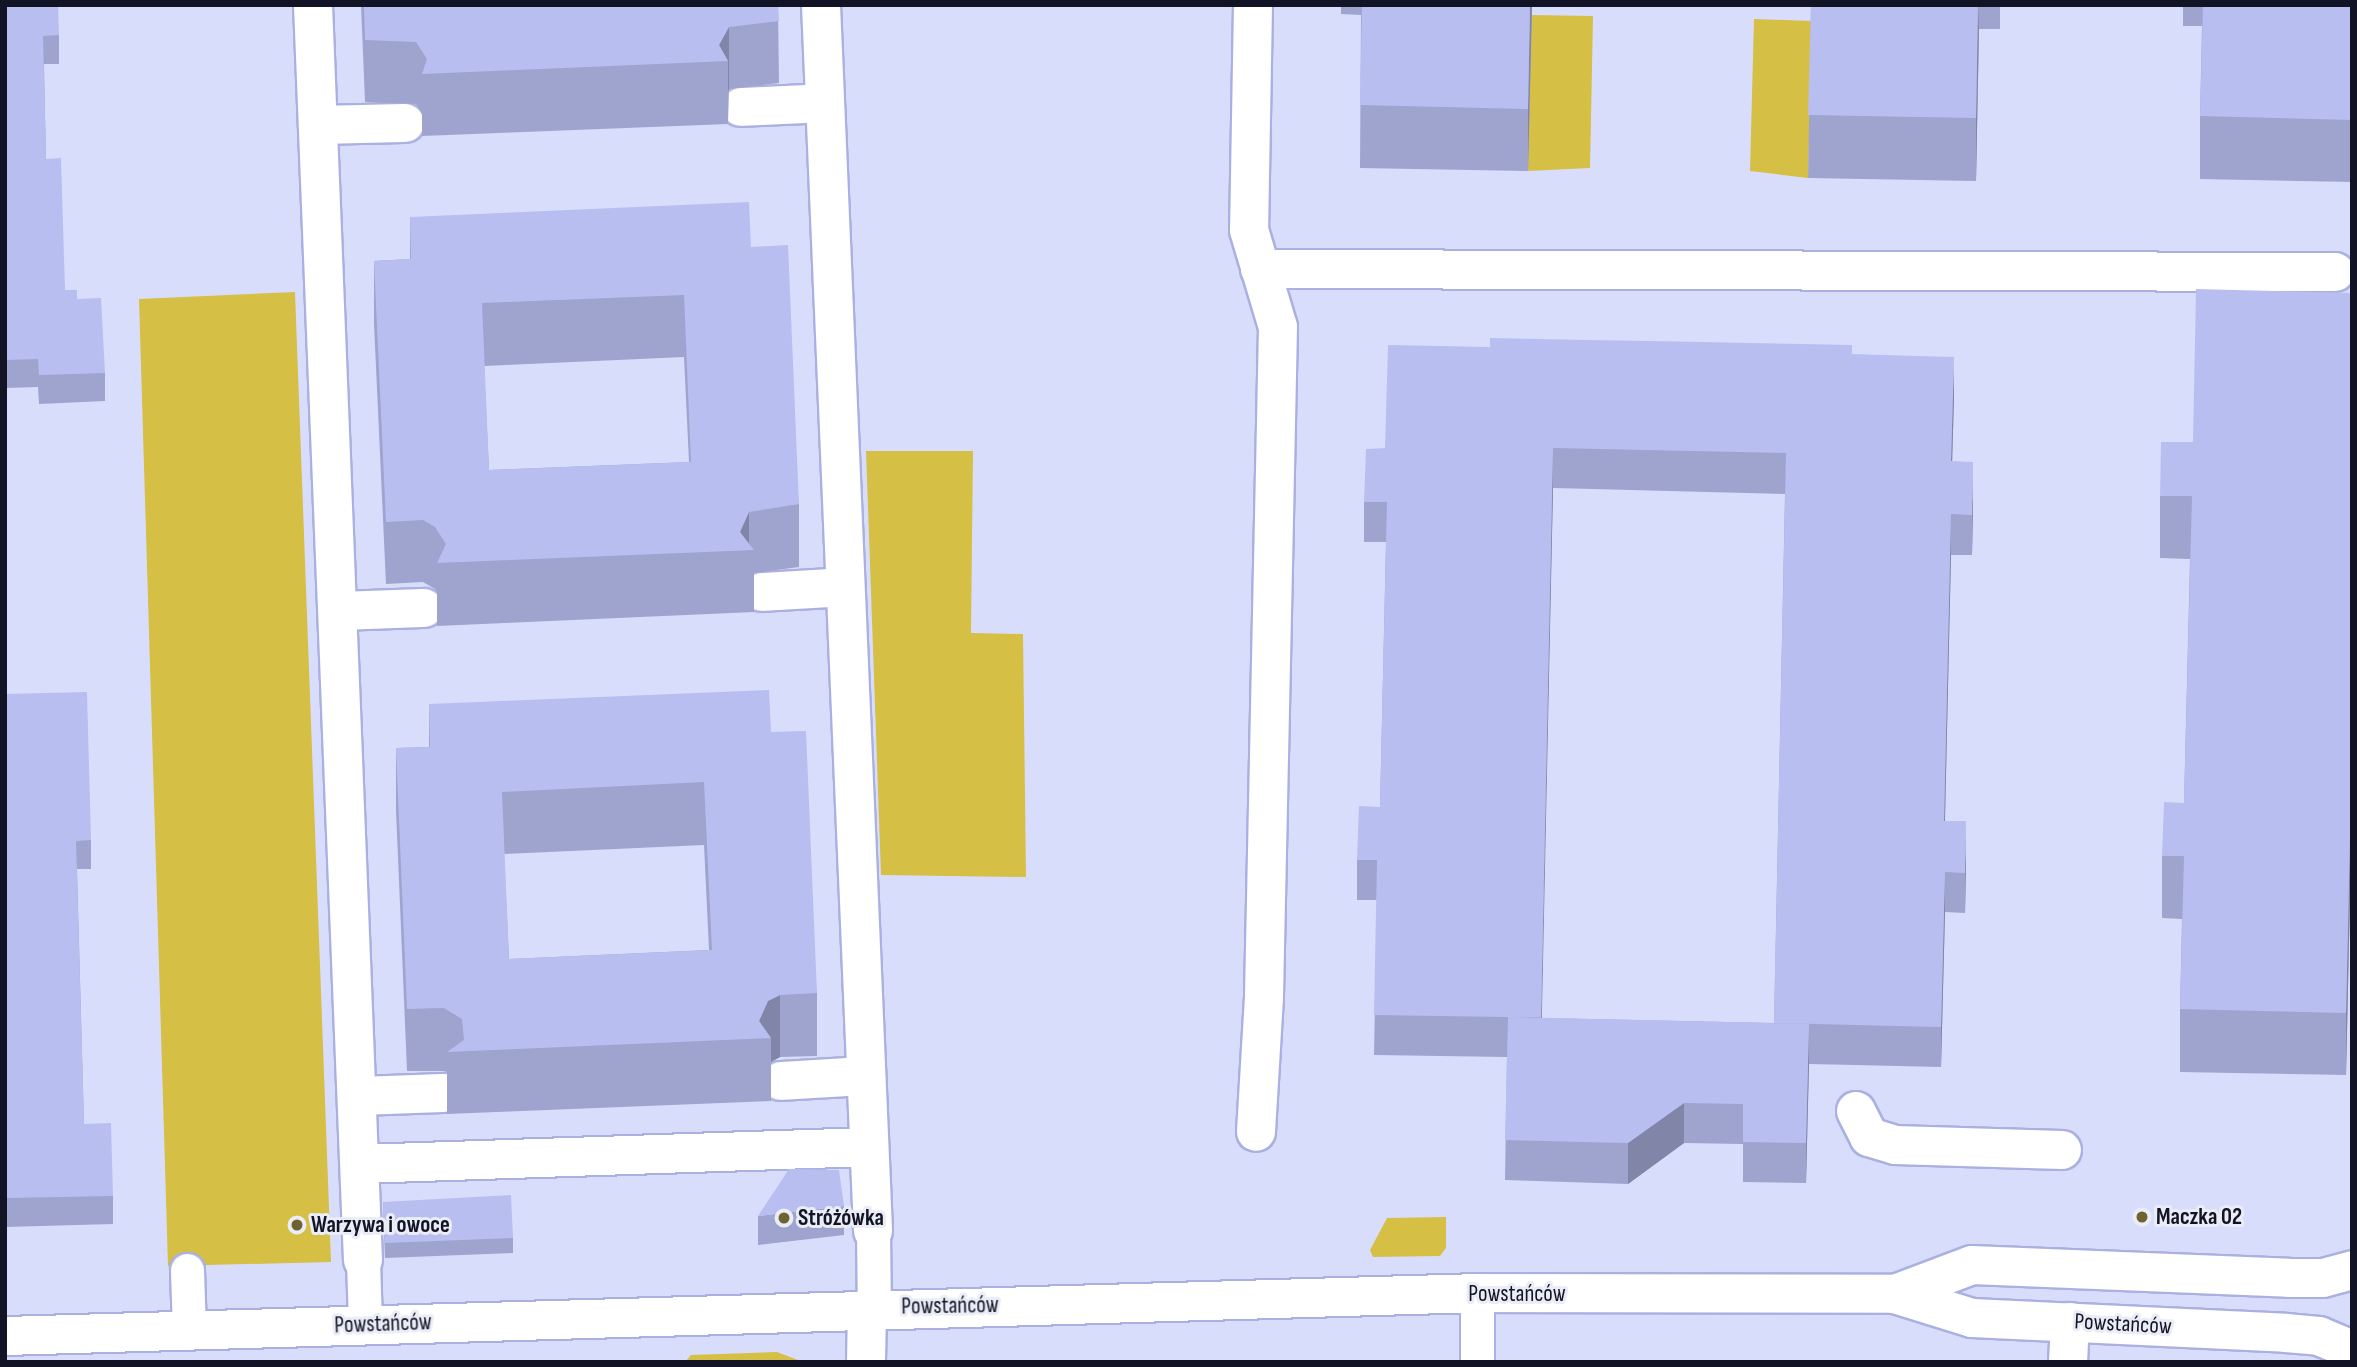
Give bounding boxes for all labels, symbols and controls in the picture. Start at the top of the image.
place label: Maczka 02 [2156,1203,2242,1231]
place label: Stróżówka [798,1204,884,1232]
marker: Maczka 02 [2134,1209,2150,1225]
marker: Stróżówka [776,1210,792,1226]
place label: Warzywa i owoce [311,1211,450,1239]
marker: Warzywa i owoce [289,1217,305,1233]
street label: Powstańców [1468,1280,1566,1308]
street label: Powstańców [901,1291,999,1321]
street label: Powstańców [2074,1308,2172,1340]
street label: Powstańców [334,1309,432,1339]

